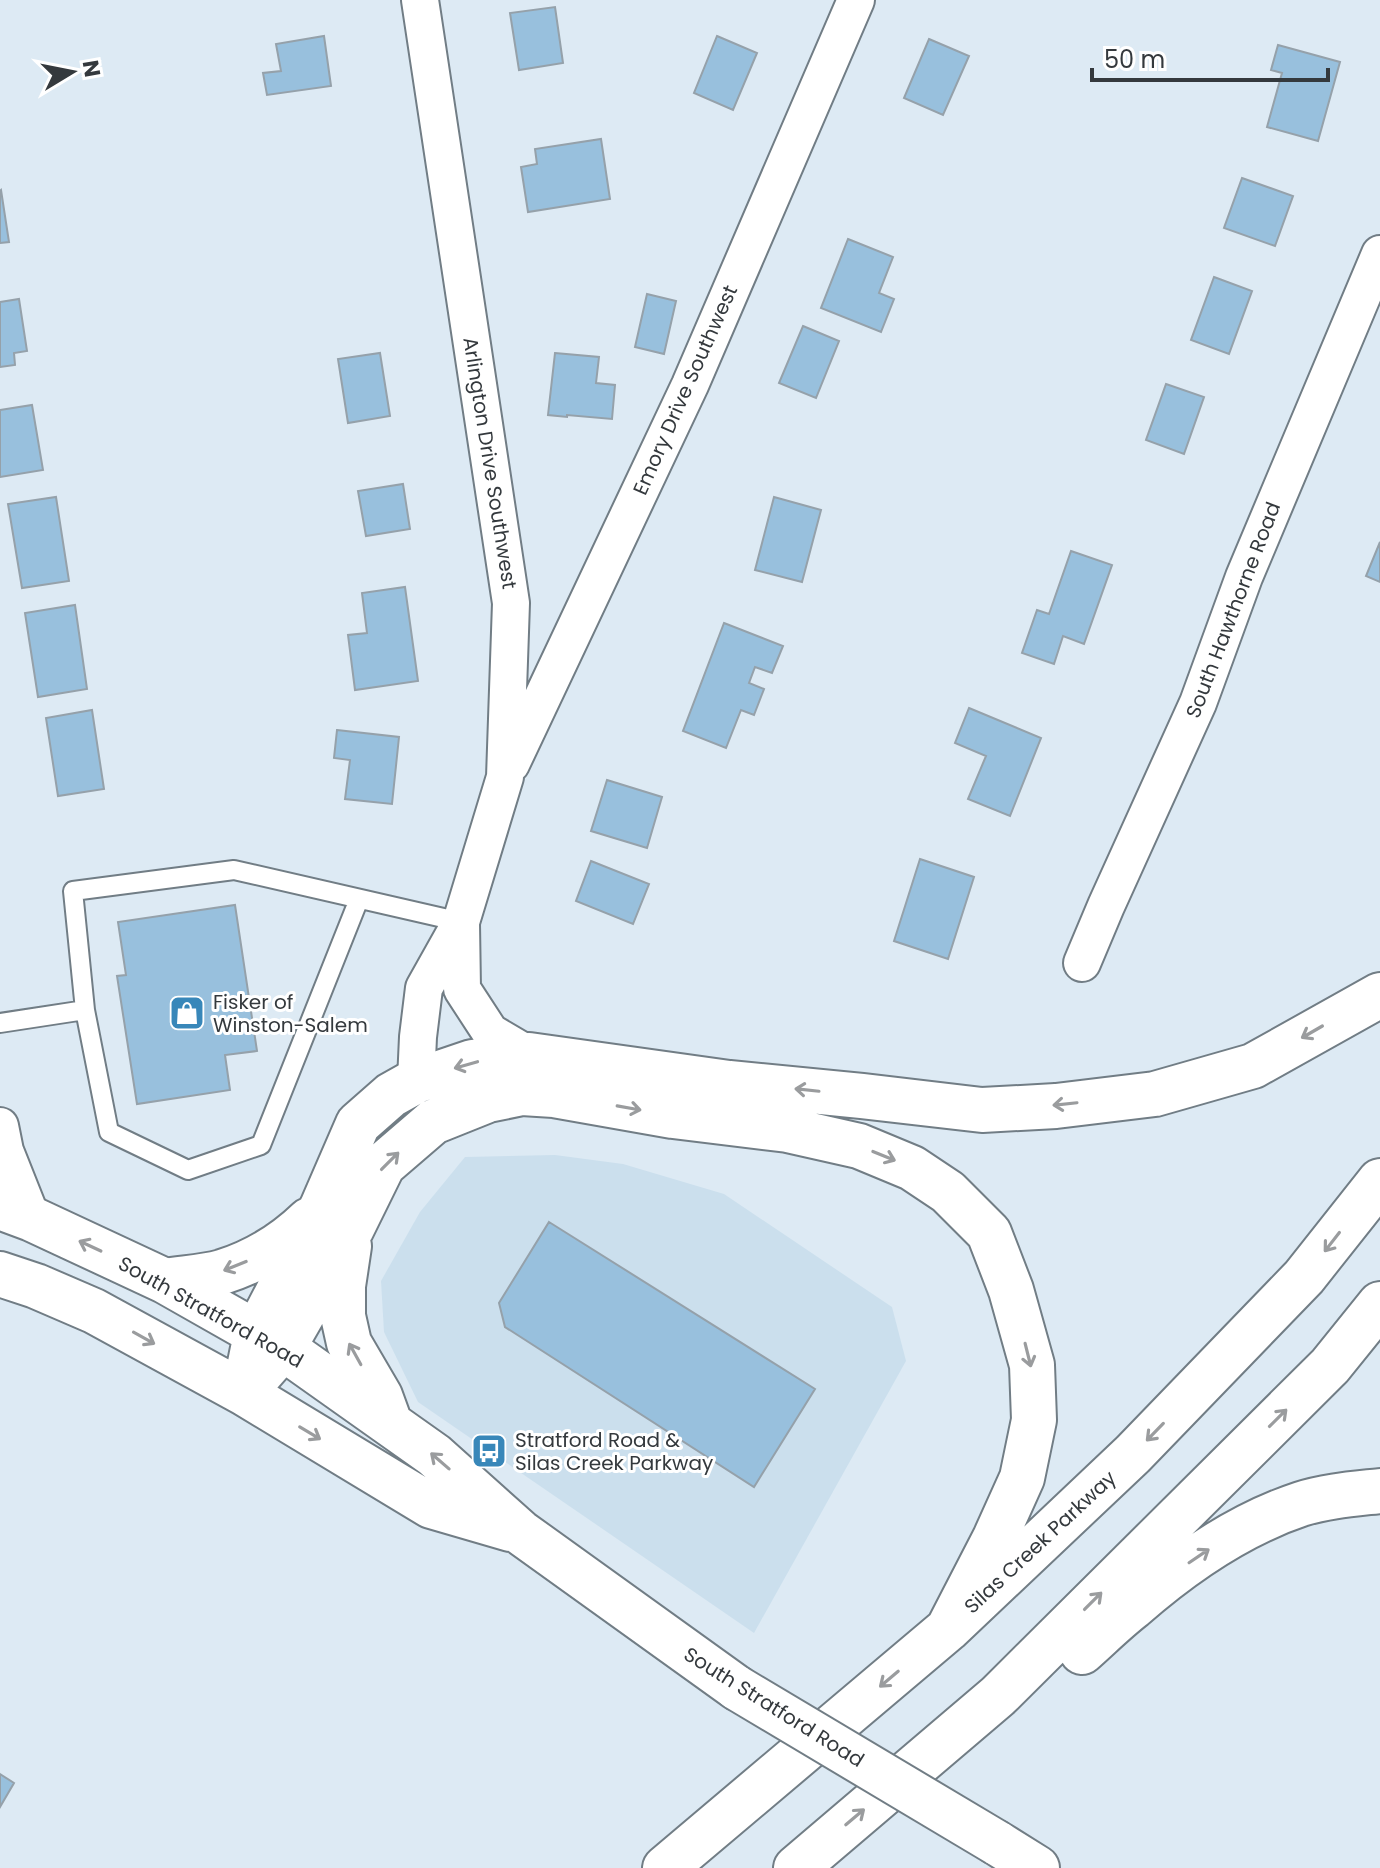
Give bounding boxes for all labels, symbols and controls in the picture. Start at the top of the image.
north arrow [32,32,112,112]
scale bar [1092,32,1328,82]
text: 50 m [1104,43,1165,76]
text: N [75,58,108,79]
street label: Emory Drive Southwest [626,281,744,499]
street label: Arlington Drive Southwest [456,335,524,591]
street label: South Hawthorne Road [1179,498,1287,722]
place label: Fisker of Winston-Salem [213,988,368,1039]
shop icon: Fisker of Winston-Salem [168,994,206,1032]
one-way arrow [1301,1024,1324,1040]
one-way arrow [453,1058,479,1073]
one-way arrow [794,1083,820,1098]
one-way arrow [1052,1097,1079,1112]
one-way arrow [616,1102,641,1117]
one-way arrow [871,1150,896,1164]
one-way arrow [380,1151,400,1170]
one-way arrow [1323,1231,1340,1252]
one-way arrow [79,1238,103,1253]
street label: South Stratford Road [113,1249,309,1375]
one-way arrow [224,1260,248,1274]
one-way arrow [132,1330,155,1346]
one-way arrow [1022,1341,1037,1367]
one-way arrow [347,1342,362,1366]
one-way arrow [1268,1409,1287,1428]
one-way arrow [1146,1422,1165,1441]
one-way arrow [298,1425,321,1441]
place label: Stratford Road & Silas Creek Parkway [515,1426,713,1477]
bus stop icon: Stratford Road & Silas Creek Parkway [470,1432,508,1470]
one-way arrow [431,1452,451,1470]
street label: Silas Creek Parkway [958,1464,1122,1620]
one-way arrow [1188,1548,1210,1564]
one-way arrow [1083,1592,1103,1611]
street label: South Stratford Road [678,1640,870,1774]
one-way arrow [879,1670,900,1688]
one-way arrow [844,1809,865,1827]

